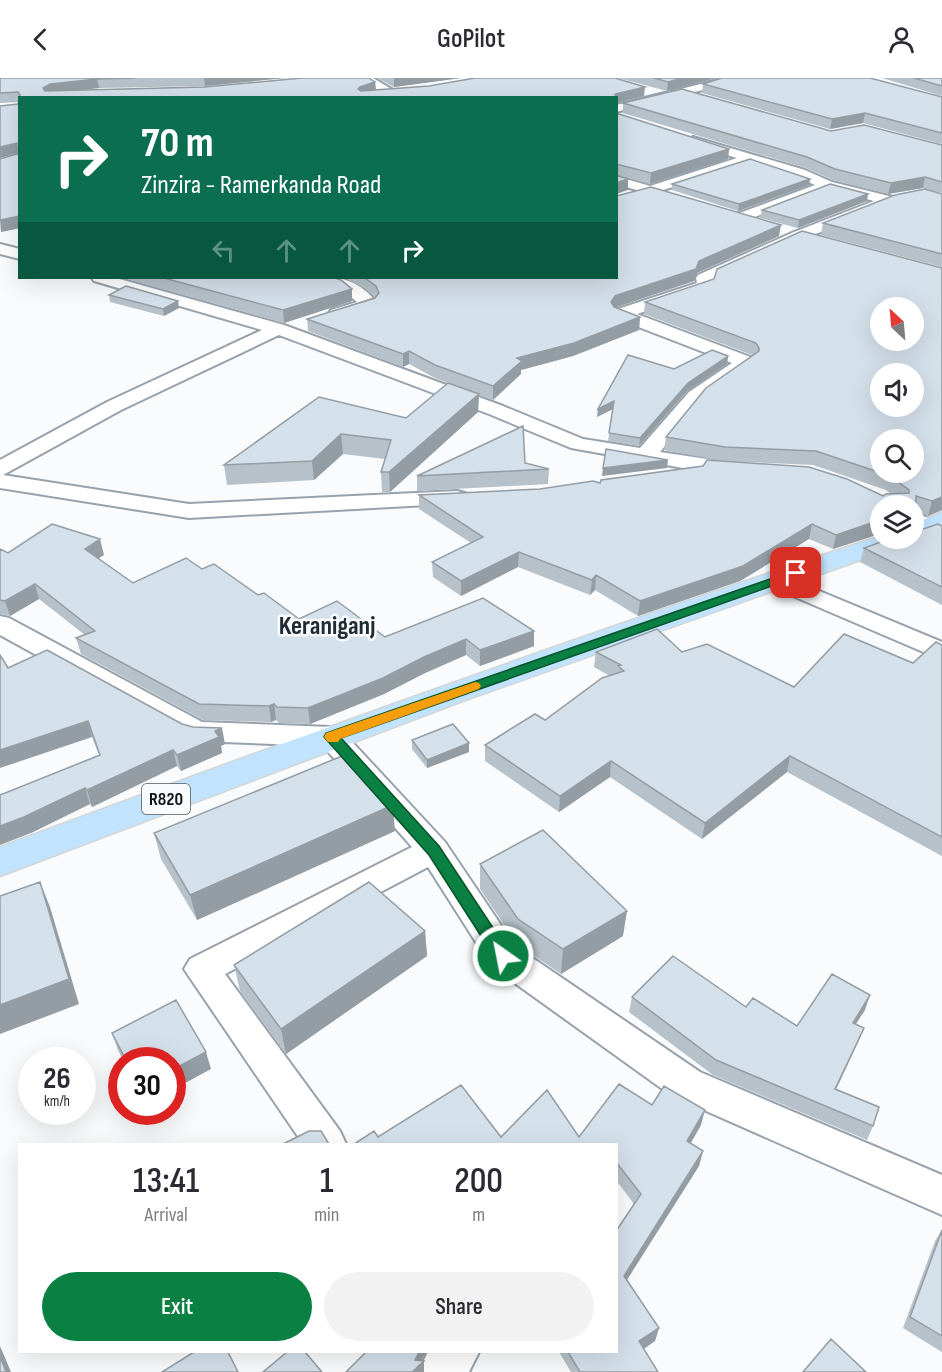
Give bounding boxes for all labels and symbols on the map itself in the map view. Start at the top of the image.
north arrow [870,297,924,351]
pin [770,547,821,598]
district label: Keraniganj [279,611,375,642]
road number: R820 [142,784,190,814]
position arrow [471,924,535,988]
speed limit sign: 30 [108,1047,186,1125]

